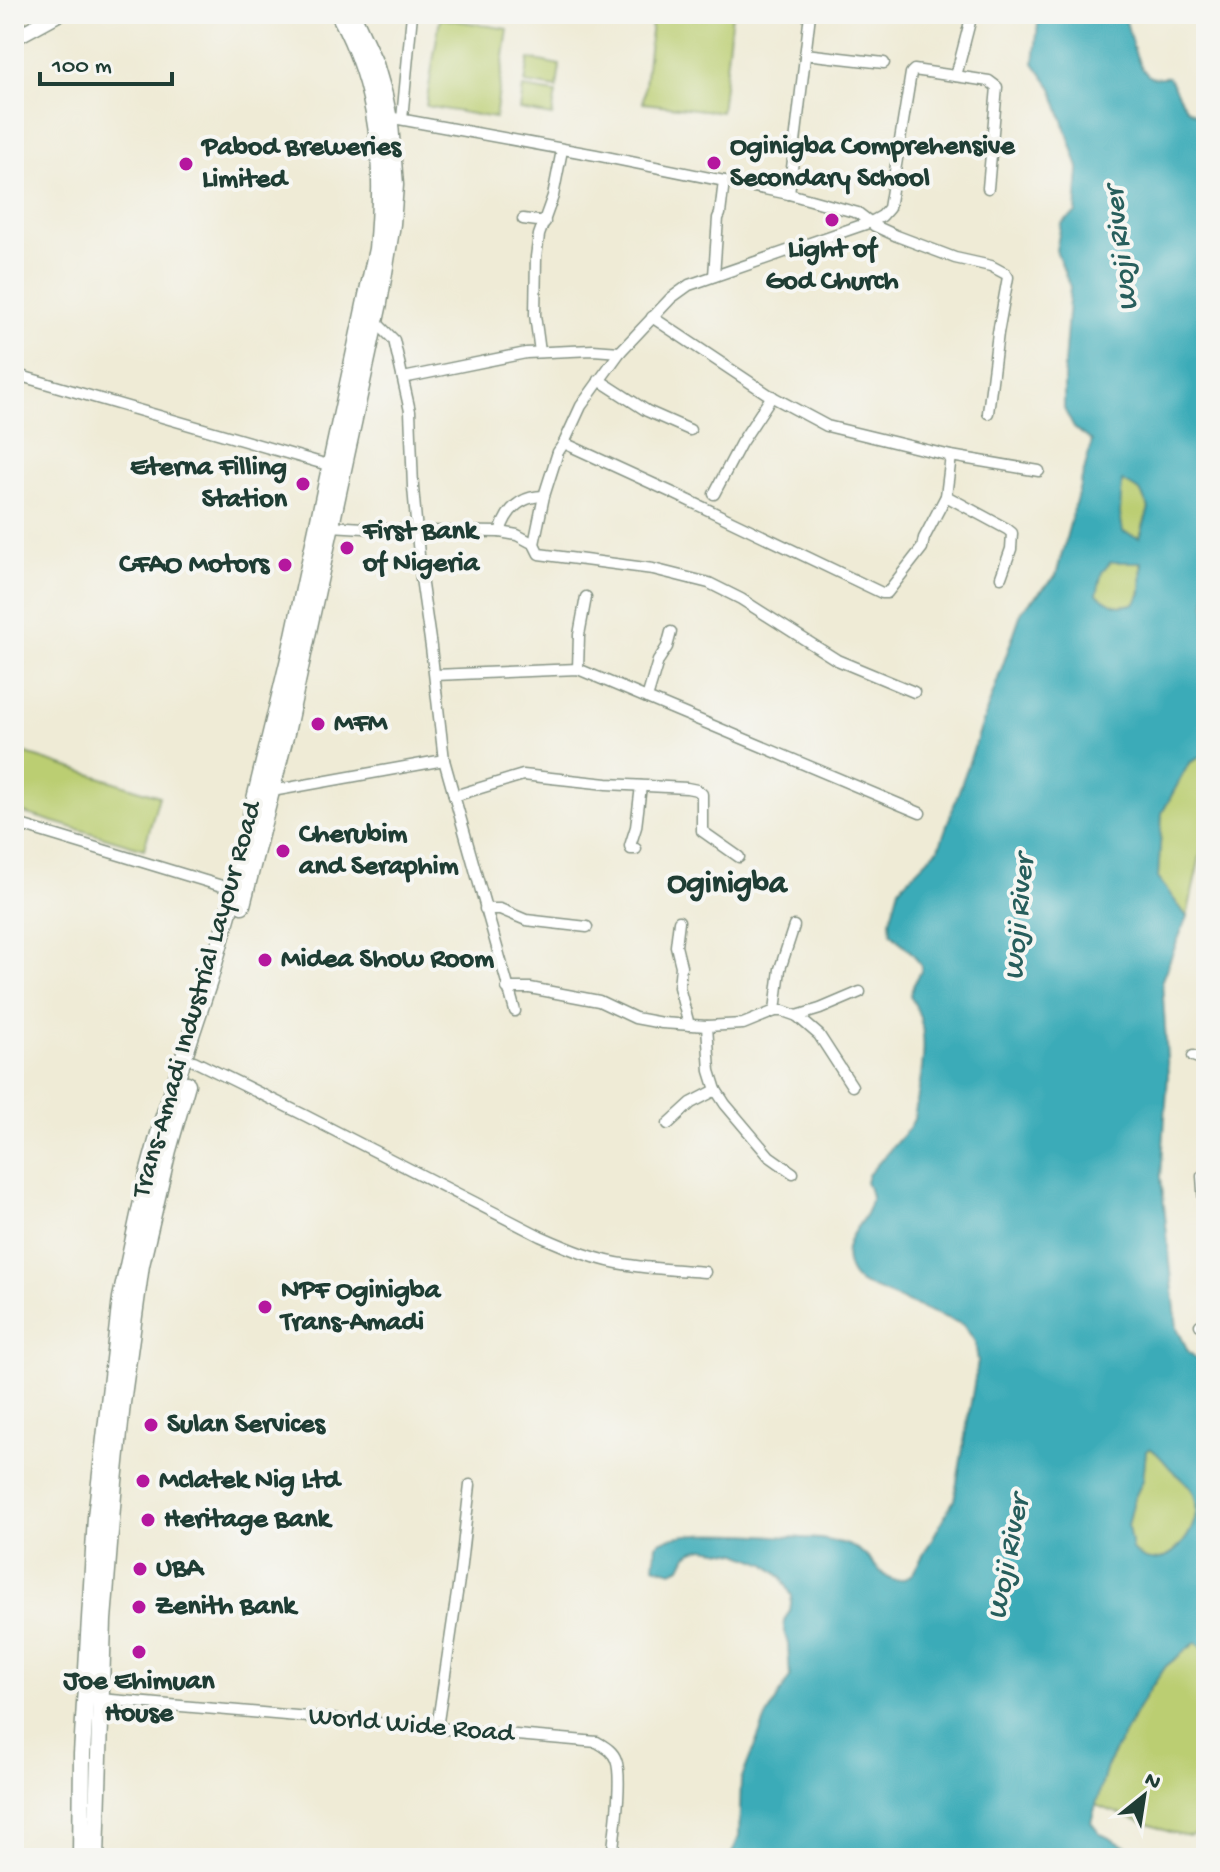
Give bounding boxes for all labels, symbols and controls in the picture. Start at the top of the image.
scale bar [40,36,172,86]
text: 100 m [51,53,112,82]
place label: Oginigba Comprehensive Secondary School [730,131,1016,196]
place label: Pabod Breweries Limited [200,132,403,197]
marker: Oginigba Comprehensive Secondary School [705,154,723,172]
marker: Pabod Breweries Limited [177,155,195,173]
water label: Woji River [1097,180,1148,313]
marker: Light of God Church [823,211,841,229]
place label: Light of God Church [765,234,899,299]
place label: Eterna Filling Station [130,452,288,517]
marker: Eterna Filling Station [294,475,312,493]
place label: First Bank of Nigeria [362,516,481,581]
marker: First Bank of Nigeria [338,539,356,557]
place label: CFAO Motors [119,549,271,582]
marker: CFAO Motors [276,556,294,574]
place label: MFM [334,708,389,741]
marker: MFM [309,715,327,733]
street label: Trans-Amadi Industrial Layour Road [125,796,271,1204]
place label: Cherubim and Seraphim [298,819,459,884]
marker: Cherubim and Seraphim [274,842,292,860]
water label: Woji River [998,849,1044,982]
district label: Oginigba [667,866,789,904]
place label: Midea Show Room [281,944,494,977]
marker: Midea Show Room [256,951,274,969]
place label: NPF Oginigba Trans-Amadi [279,1275,442,1340]
marker: NPF Oginigba Trans-Amadi [256,1298,274,1316]
place label: Sulan Services [167,1409,327,1442]
marker: Sulan Services [142,1416,160,1434]
place label: Mclatek Nig Ltd [159,1465,342,1498]
marker: Mclatek Nig Ltd [134,1472,152,1490]
water label: Woji River [981,1488,1040,1623]
place label: Heritage Bank [164,1504,334,1537]
marker: Heritage Bank [139,1511,157,1529]
place label: UBA [156,1553,205,1586]
marker: UBA [131,1560,149,1578]
place label: Zenith Bank [155,1591,299,1624]
marker: Zenith Bank [130,1598,148,1616]
marker: Joe Ehimuan House [130,1643,148,1661]
place label: Joe Ehimuan House [63,1666,215,1731]
street label: World Wide Road [307,1701,518,1752]
north arrow [1104,1756,1184,1836]
text: N [1139,1767,1165,1797]

